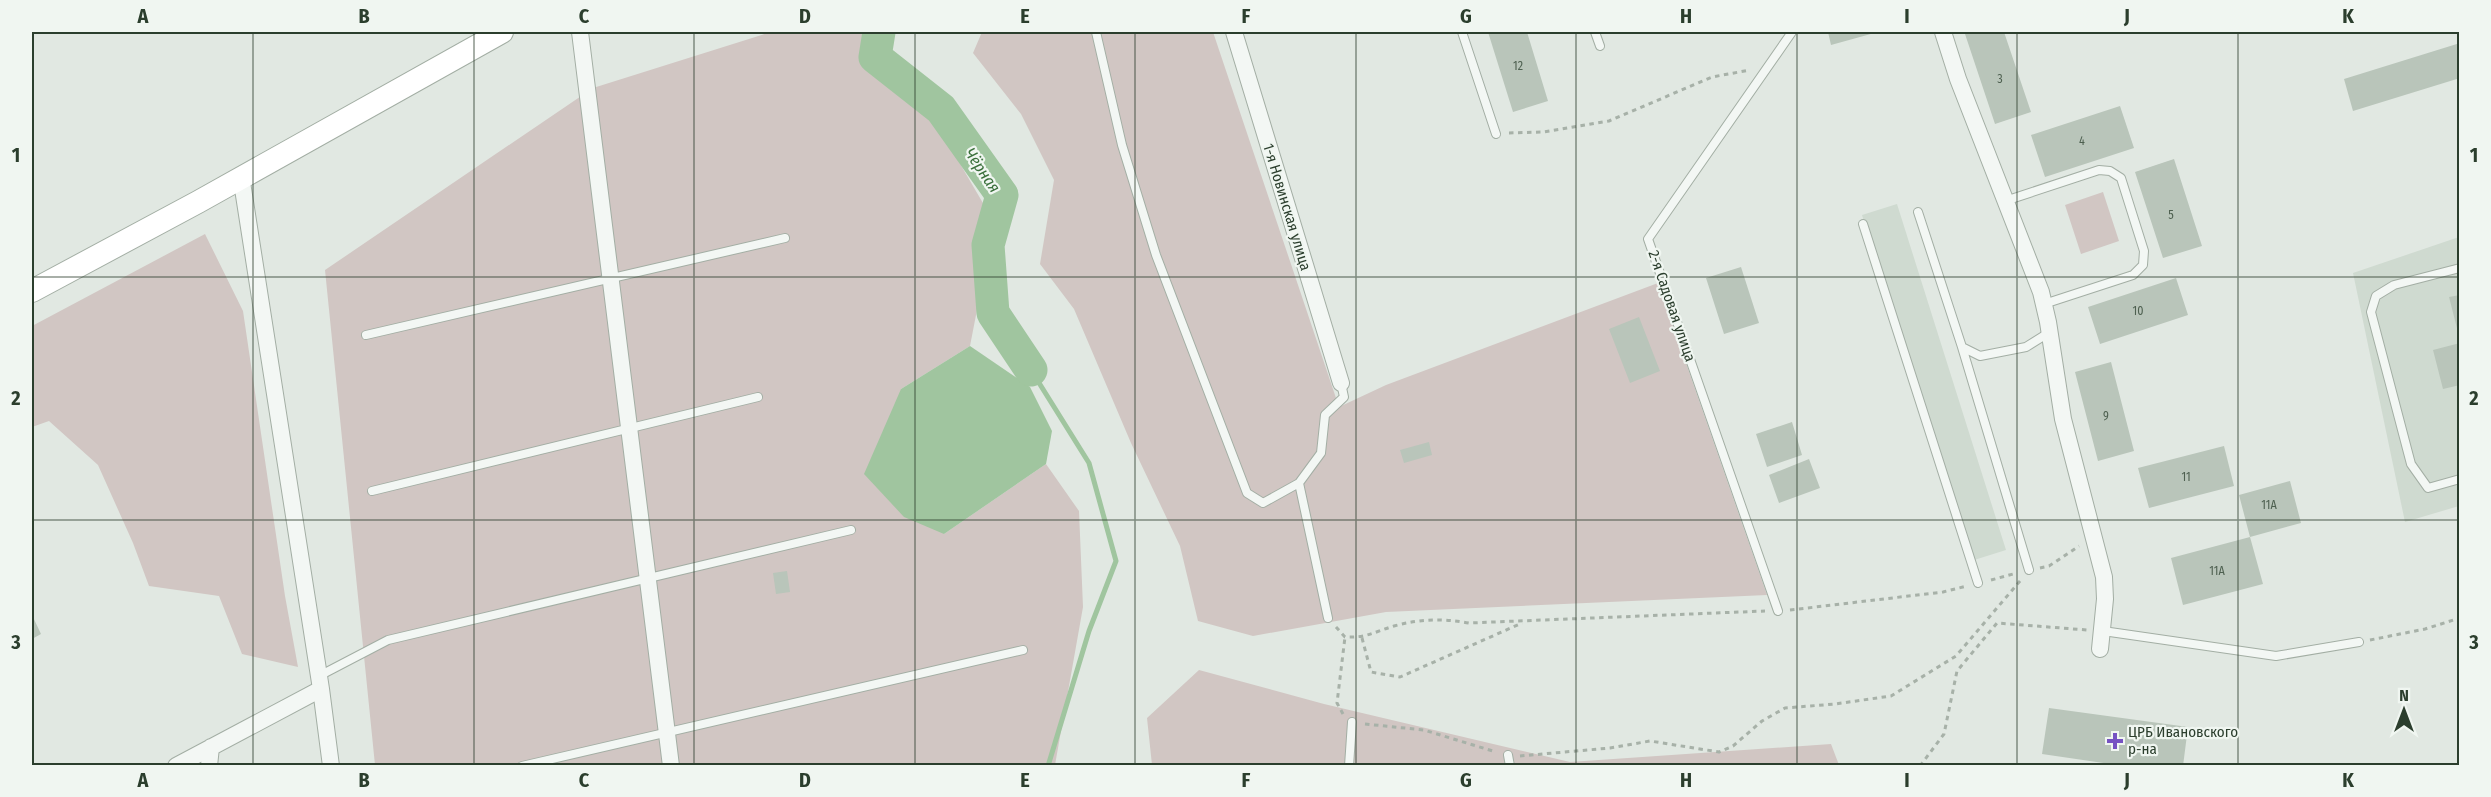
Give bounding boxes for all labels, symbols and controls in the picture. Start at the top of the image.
text: A [137,4,150,28]
text: B [358,4,370,28]
text: C [579,4,590,28]
text: D [799,4,811,28]
text: E [1020,4,1030,28]
text: F [1242,4,1251,28]
text: G [1460,4,1472,28]
text: H [1680,4,1692,28]
text: I [1904,4,1910,28]
text: J [2123,4,2130,28]
text: K [2342,4,2354,28]
house number: 12 [1513,59,1523,73]
house number: 3 [1997,72,2003,86]
house number: 4 [2079,134,2085,148]
street label: 1-я Новинская улица [1259,141,1315,273]
text: 1 [12,143,20,167]
text: 1 [2470,143,2478,167]
water label: Чёрная [961,144,1004,196]
house number: 5 [2168,208,2174,222]
street label: 2-я Садовая улица [1645,248,1699,364]
house number: 10 [2133,304,2143,318]
text: 2 [10,386,21,410]
text: 2 [2468,386,2479,410]
house number: 9 [2103,409,2109,423]
house number: 11 [2181,470,2191,484]
house number: 11А [2261,498,2277,512]
house number: 11А [2209,564,2225,578]
text: 3 [10,630,21,654]
text: 3 [2468,630,2479,654]
north arrow [2374,680,2434,740]
text: N [2399,686,2409,705]
place label: ЦРБ Ивановского р-на [2128,723,2238,758]
marker: ЦРБ Ивановского р-на [2106,732,2124,750]
text: A [137,768,150,792]
text: B [358,768,370,792]
text: C [579,768,590,792]
text: D [799,768,811,792]
text: E [1020,768,1030,792]
text: F [1242,768,1251,792]
text: G [1460,768,1472,792]
text: H [1680,768,1692,792]
text: I [1904,768,1910,792]
text: J [2123,768,2130,792]
text: K [2342,768,2354,792]

